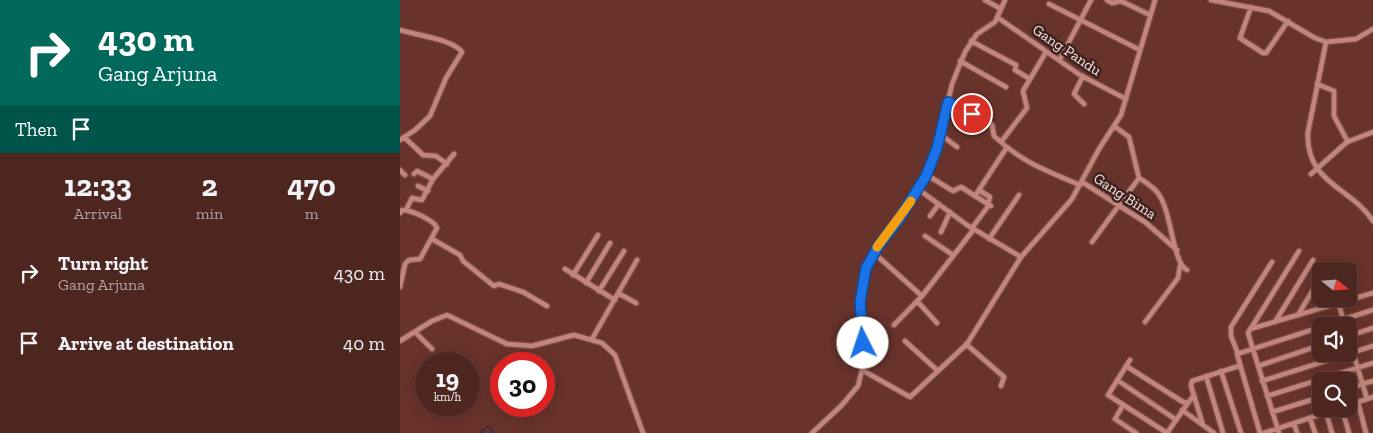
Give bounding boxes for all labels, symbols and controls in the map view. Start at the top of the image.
text: 430 m [98,18,194,60]
icon: right [15,20,80,85]
street label: Gang Pandu [1029,20,1105,80]
text: Gang Arjuna [98,60,217,87]
pin [951,93,993,135]
icon: arrive [958,100,986,128]
icon: arrive [67,115,95,143]
text: Then [15,118,57,141]
text: 12:33 [64,168,132,204]
text: 2 [201,168,218,204]
text: 470 [287,168,336,204]
street label: Gang Bima [1090,169,1160,223]
text: Arrival [74,204,122,223]
text: min [196,204,223,223]
text: m [305,204,318,223]
text: Turn right [58,252,148,275]
icon: right [15,259,43,287]
text: 430 m [334,262,385,285]
north arrow [1312,262,1358,308]
map controls [1312,262,1357,417]
text: Gang Arjuna [58,275,145,294]
position arrow [836,316,888,368]
button: sound [1312,317,1357,362]
icon: arrive [15,329,43,357]
text: Arrive at destination [58,332,234,355]
text: 40 m [343,332,385,355]
speed limit sign: 30 [490,352,555,417]
text: 19 [436,363,459,393]
button: search [1312,372,1357,417]
text: km/h [434,390,461,404]

